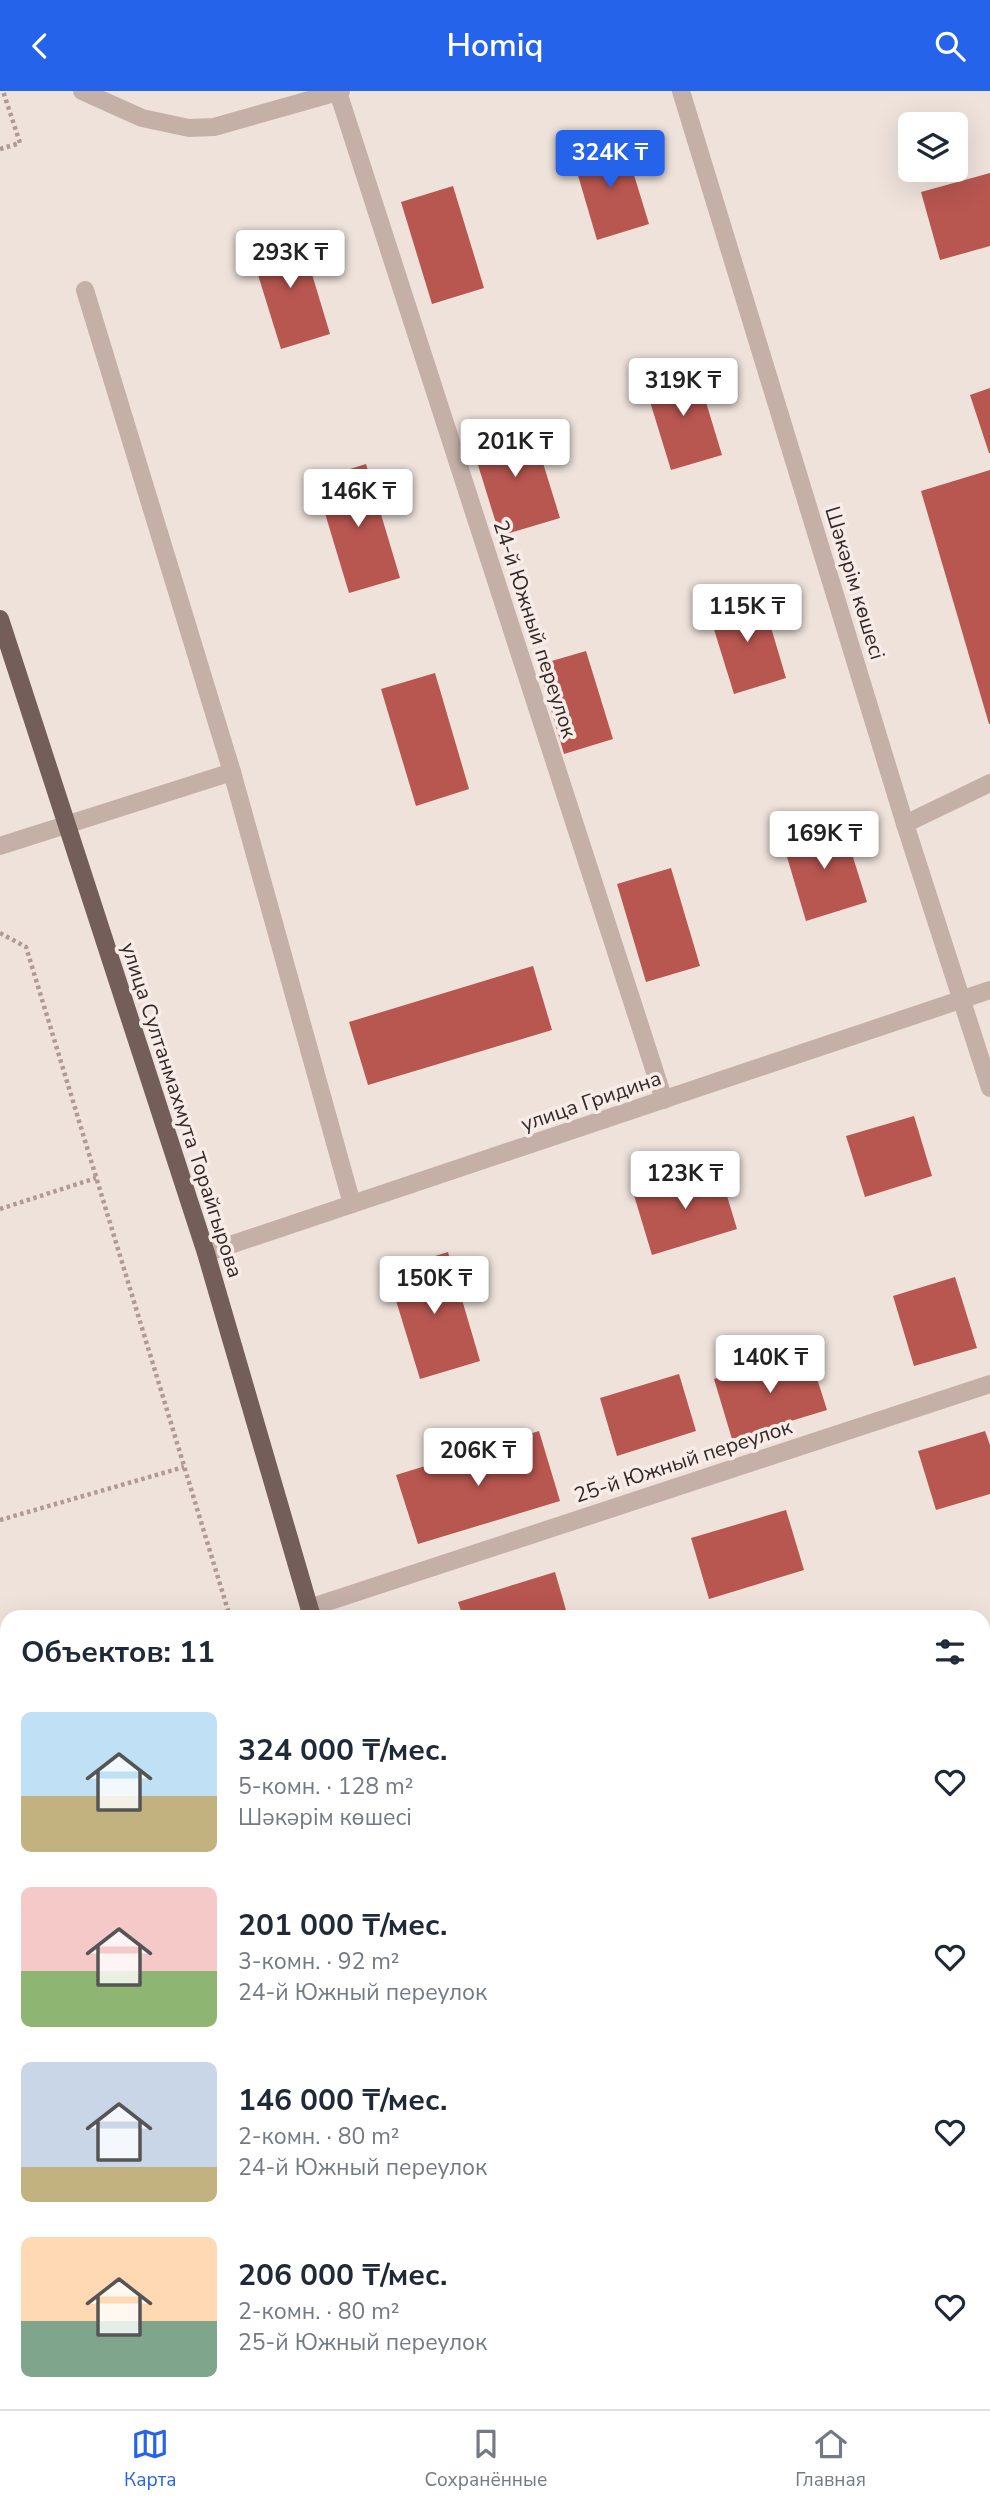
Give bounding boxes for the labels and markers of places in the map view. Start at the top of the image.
pin: 324K ₸ [553,131,667,190]
pin: 293K ₸ [233,231,347,290]
pin: 319K ₸ [626,359,740,418]
pin: 201K ₸ [458,419,572,479]
pin: 146K ₸ [301,469,415,529]
pin: 115K ₸ [690,585,804,644]
pin: 169K ₸ [767,811,881,871]
pin: 123K ₸ [628,1151,742,1211]
pin: 150K ₸ [377,1257,491,1316]
pin: 140K ₸ [713,1335,827,1395]
pin: 206K ₸ [421,1429,535,1488]

